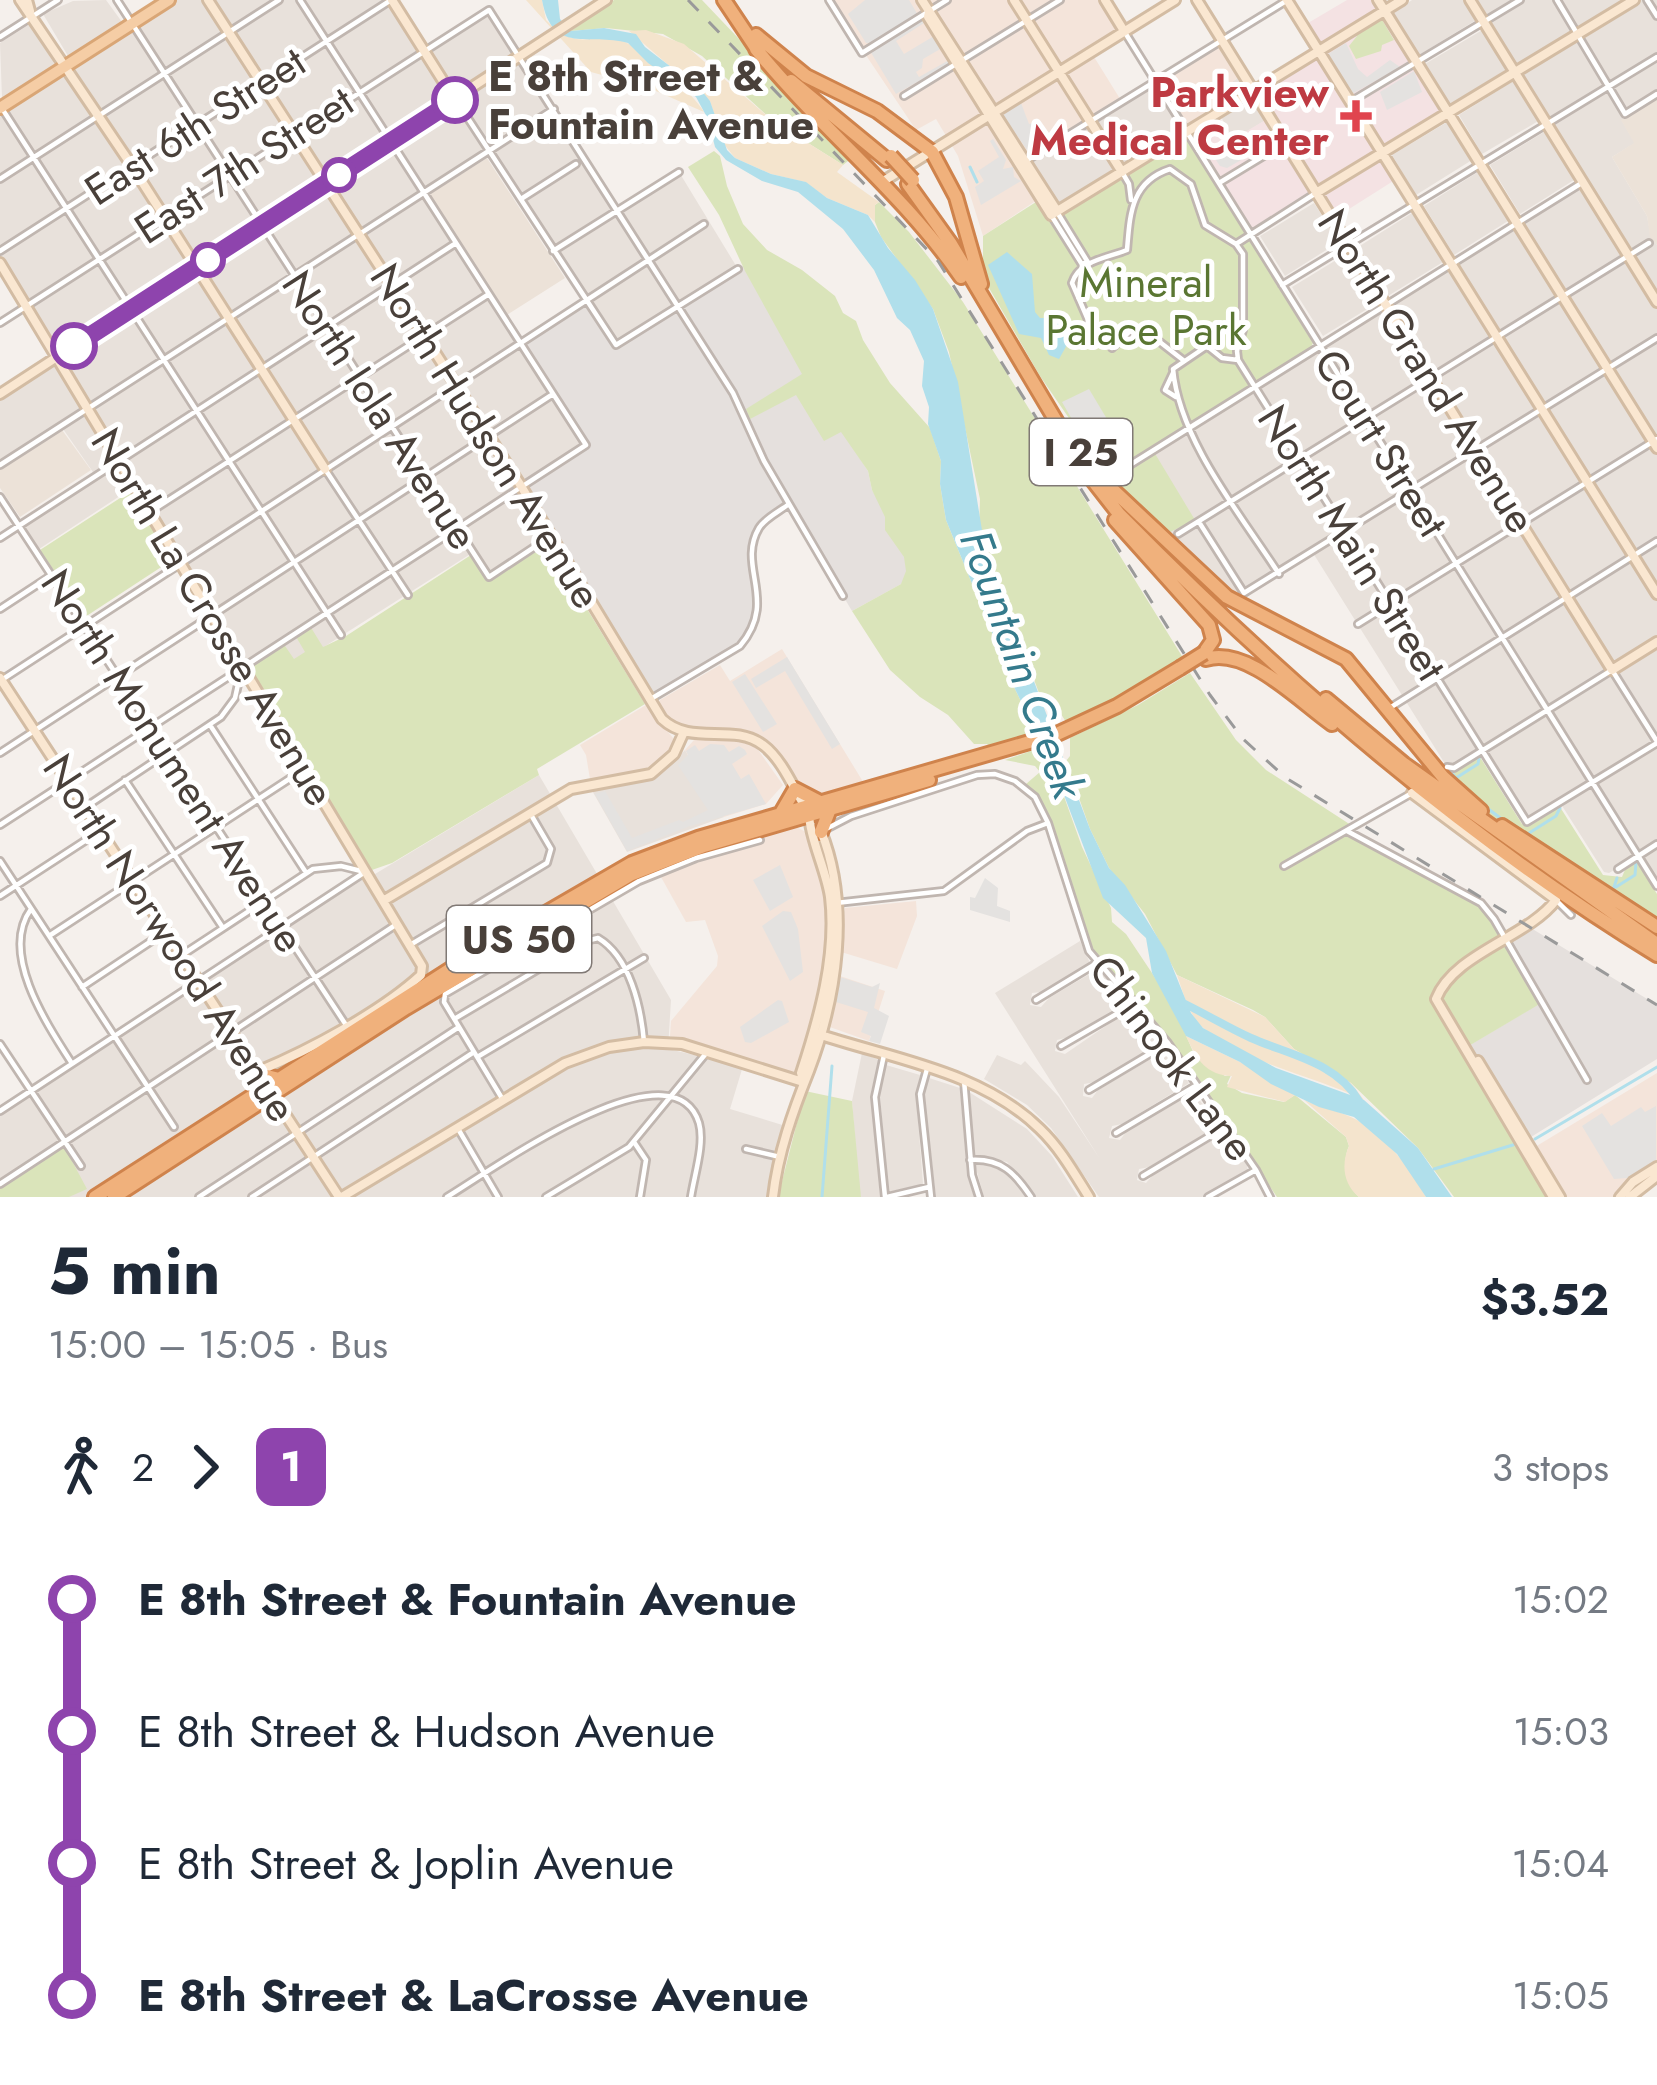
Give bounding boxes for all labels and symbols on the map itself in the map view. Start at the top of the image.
street label: East 6th Street [73,32,317,220]
place label: E 8th Street & Fountain Avenue [488,46,814,155]
place label: Parkview Medical Center [1030,62,1330,171]
street label: East 7th Street [123,71,365,259]
marker: E 8th Street & Fountain Avenue [433,78,477,122]
marker: Parkview Medical Center [1340,100,1372,132]
unlabelled marker [323,159,355,191]
street label: North Grand Avenue [1303,197,1551,545]
unlabelled marker [192,244,224,276]
street label: North Hudson Avenue [355,252,617,620]
park label: Mineral Palace Park [1046,252,1247,361]
street label: North Iola Avenue [267,259,493,561]
unlabelled marker [52,324,96,368]
street label: Court Street [1299,337,1463,549]
street label: North Main Street [1243,393,1461,693]
street label: North La Crosse Avenue [76,417,350,817]
road number: I 25 [1030,419,1132,485]
water label: Fountain Creek [943,521,1101,809]
street label: North Monument Avenue [26,558,320,964]
street label: North Norwood Avenue [28,742,312,1134]
road number: US 50 [447,906,591,972]
street label: Chinook Lane [1074,942,1270,1174]

